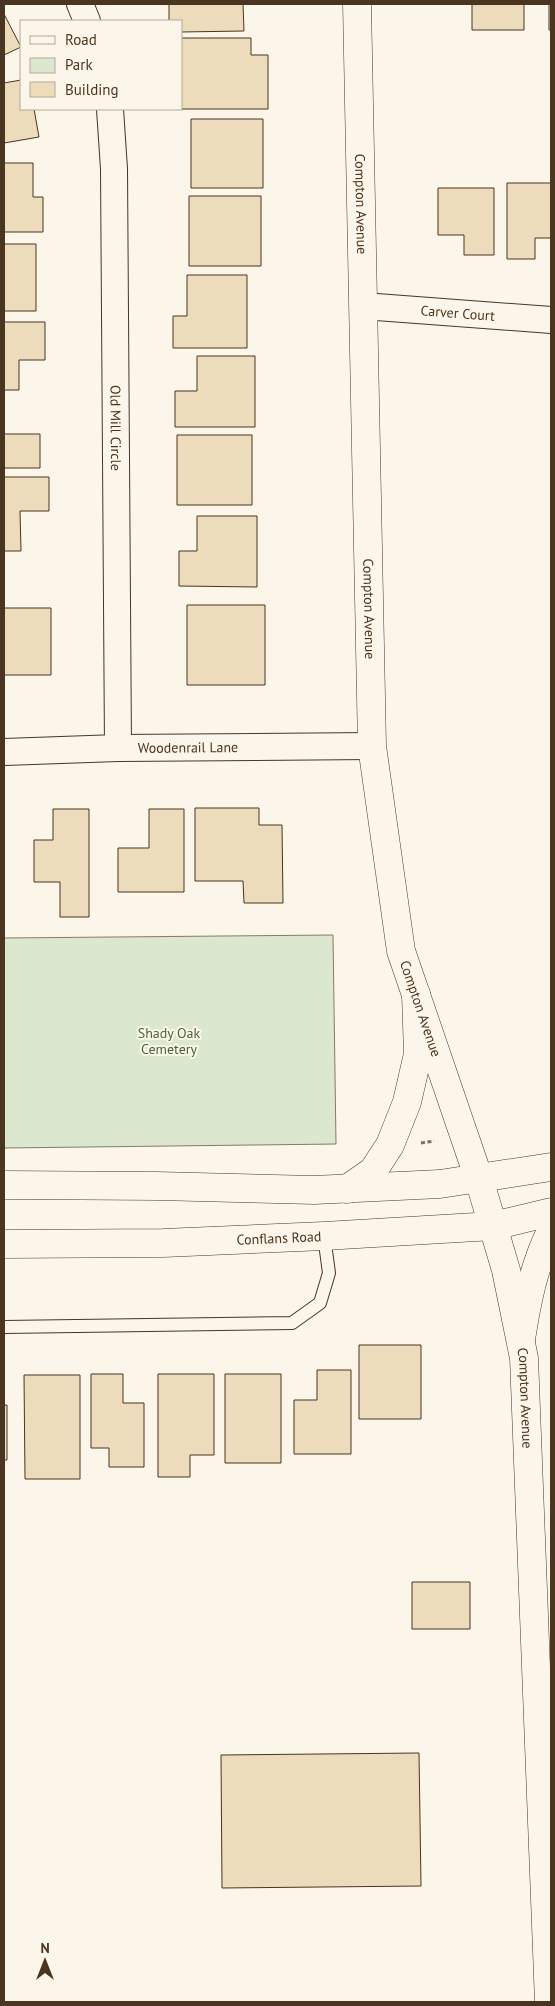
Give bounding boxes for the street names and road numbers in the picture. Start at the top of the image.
street label: Compton Avenue [351,153,371,255]
street label: Carver Court [420,301,496,325]
street label: Old Mill Circle [106,385,125,471]
street label: Compton Avenue [359,558,379,659]
street label: Woodenrail Lane [138,738,238,757]
street label: Compton Avenue [396,958,446,1059]
street label: Conflans Road [236,1227,322,1249]
street label: Compton Avenue [513,1346,537,1449]

